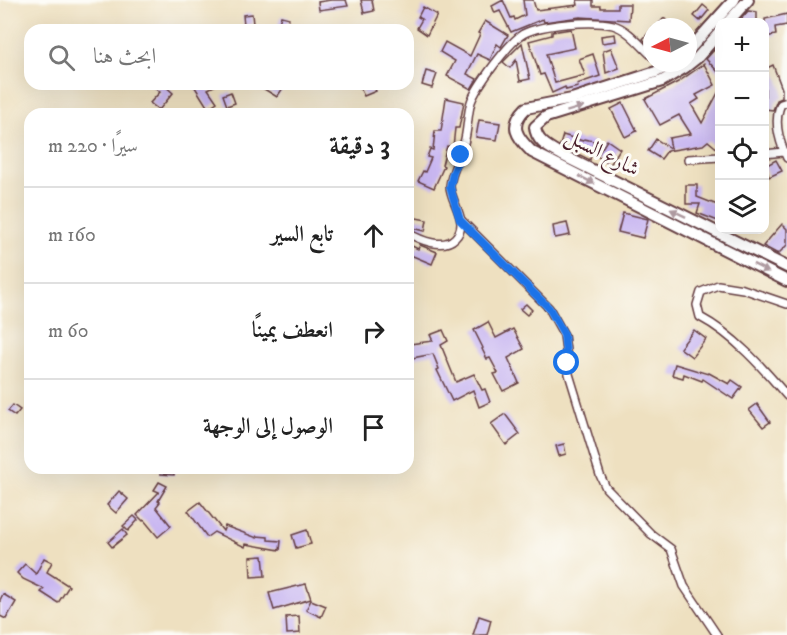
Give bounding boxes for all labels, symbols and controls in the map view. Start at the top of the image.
north arrow [643,18,697,72]
map controls [715,18,769,234]
button: + [715,18,769,72]
search box [24,24,414,90]
icon: search [45,41,78,74]
text: ابحث هنا [93,43,156,70]
button: − [715,72,769,126]
one-way arrow [566,103,584,113]
street label: شارع السبل [559,123,643,186]
button: locate [715,126,769,180]
text: 3 دقيقة [329,130,390,163]
text: سيرًا · 220 m [48,134,138,159]
route end [447,141,473,167]
one-way arrow [578,175,595,184]
button: layers [715,180,769,234]
one-way arrow [670,208,687,217]
icon: ahead [357,219,390,252]
text: تابع السير [271,221,333,248]
text: 160 m [48,223,96,248]
one-way arrow [752,263,769,273]
icon: right [357,315,390,348]
text: انعطف يمينًا [252,317,333,344]
text: 60 m [48,319,89,344]
route start [553,349,579,375]
icon: arrive [357,411,390,444]
text: الوصول إلى الوجهة [203,413,333,440]

